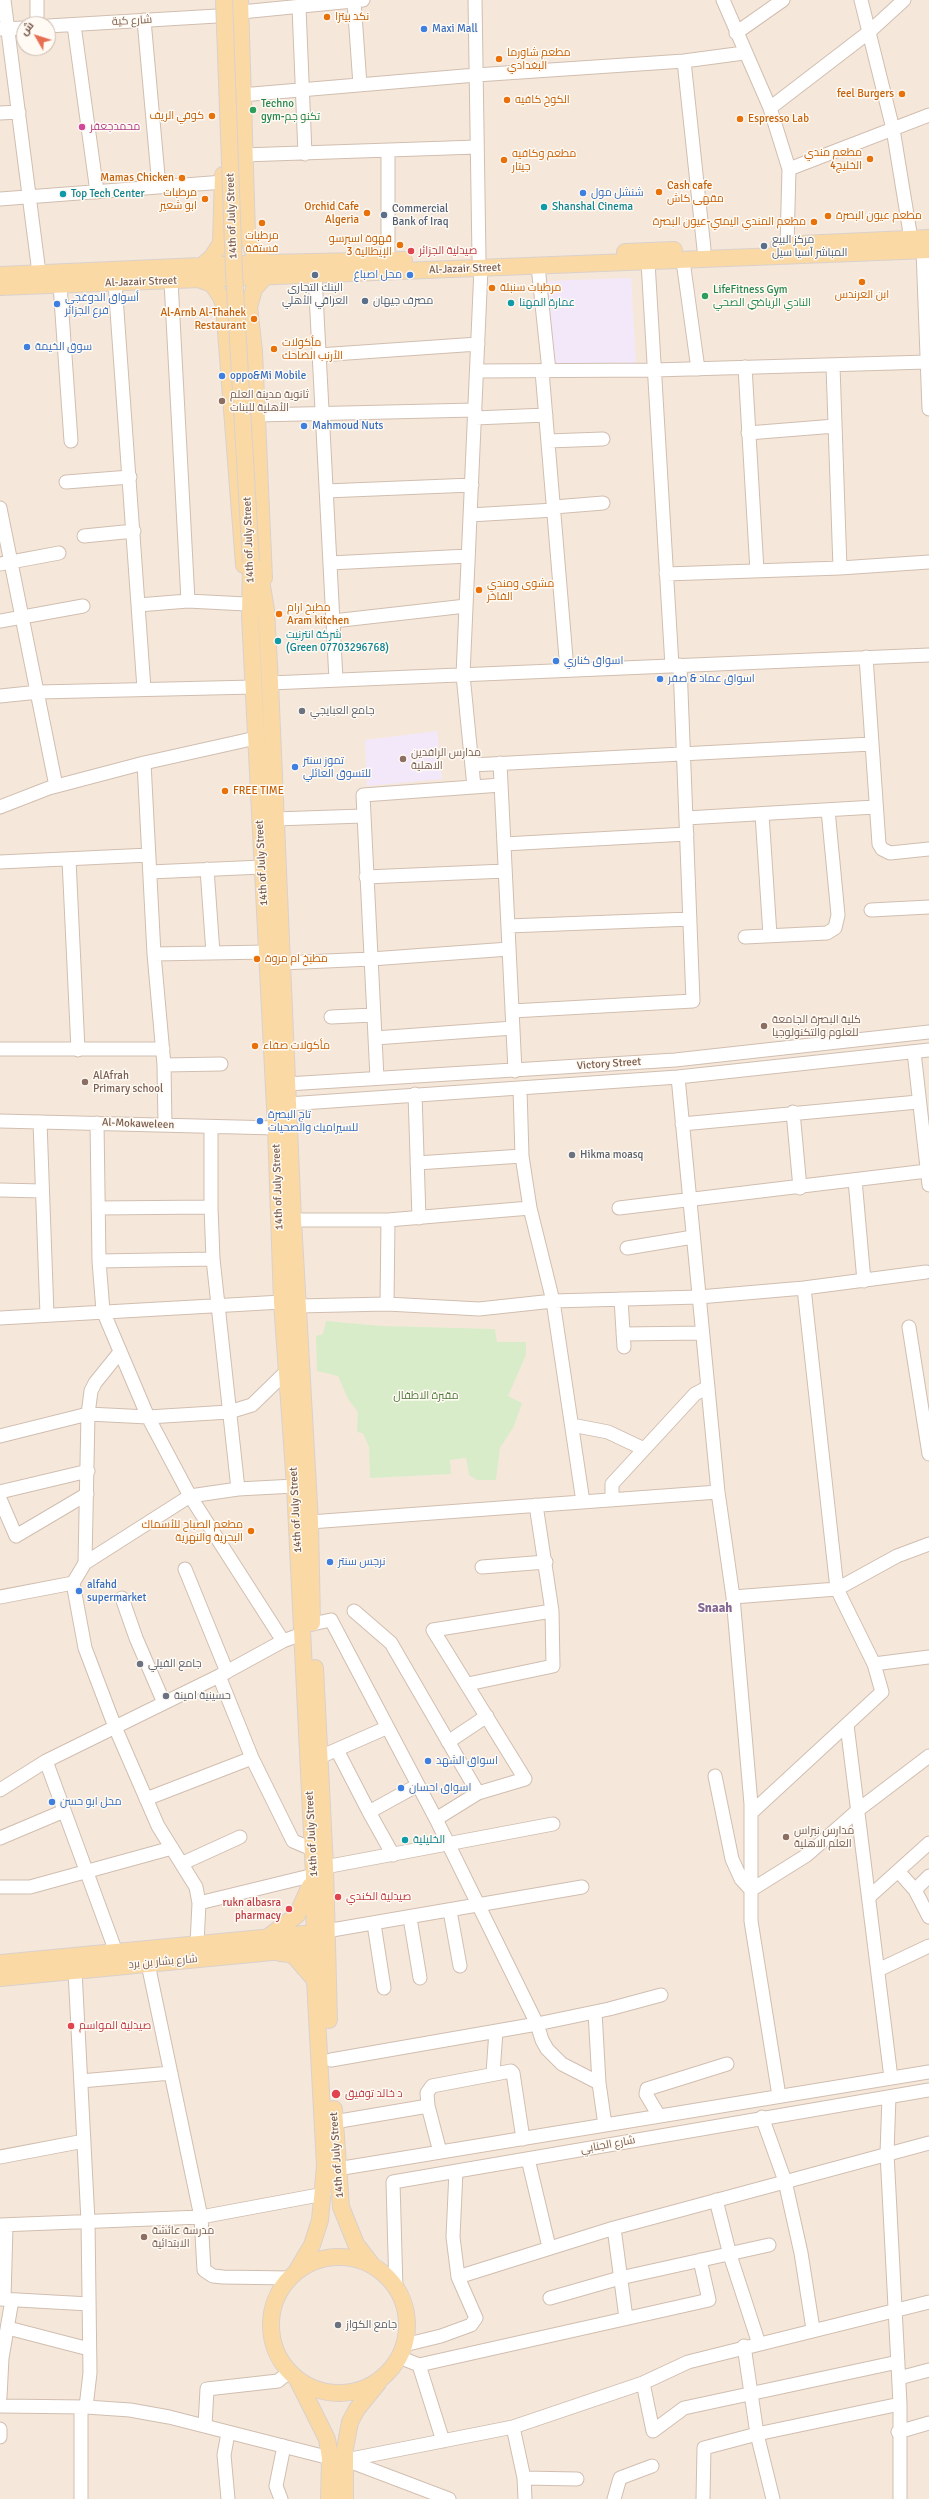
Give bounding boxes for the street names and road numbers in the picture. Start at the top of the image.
street label: شارع كية [112,13,152,29]
street label: 14th of July Street [224,173,240,259]
street label: Al-Jazair Street [429,261,501,277]
street label: Al-Jazair Street [105,274,177,290]
street label: 14th of July Street [241,497,257,583]
street label: 14th of July Street [253,820,271,906]
street label: Victory Street [576,1055,642,1073]
street label: Al-Mokaweleen [101,1116,175,1132]
street label: 14th of July Street [270,1144,286,1230]
street label: 14th of July Street [287,1467,305,1553]
street label: 14th of July Street [303,1791,321,1877]
street label: شارع بشار بن برد [128,1952,198,1972]
street label: 14th of July Street [327,2112,347,2198]
street label: شارع الجنابي [580,2134,636,2156]

